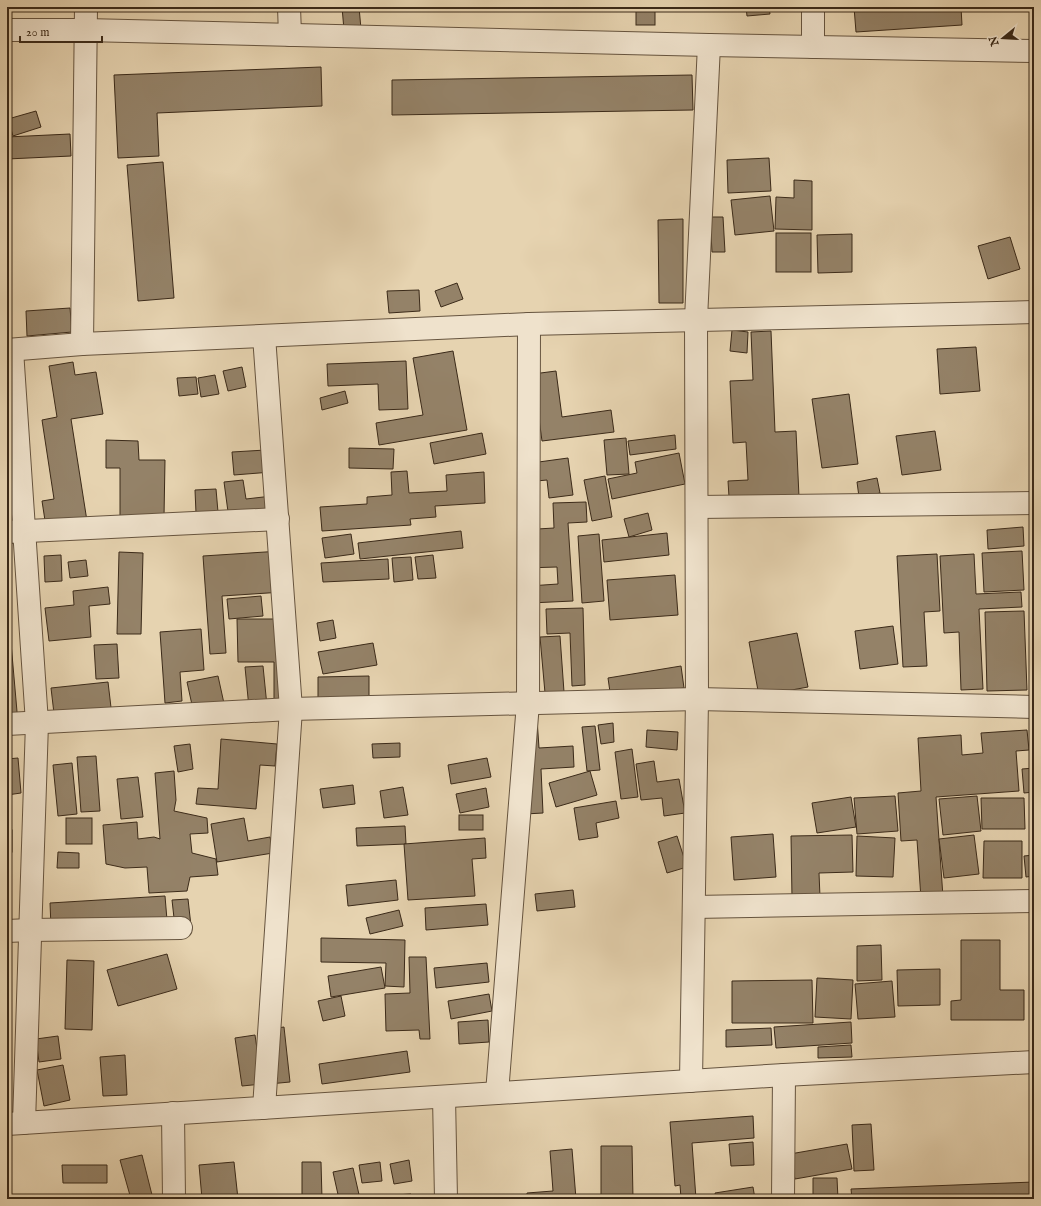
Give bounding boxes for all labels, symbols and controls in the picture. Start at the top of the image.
scale bar [20,18,102,44]
north arrow [983,18,1023,58]
text: 20 m [26,25,49,40]
text: N [986,34,1003,48]

